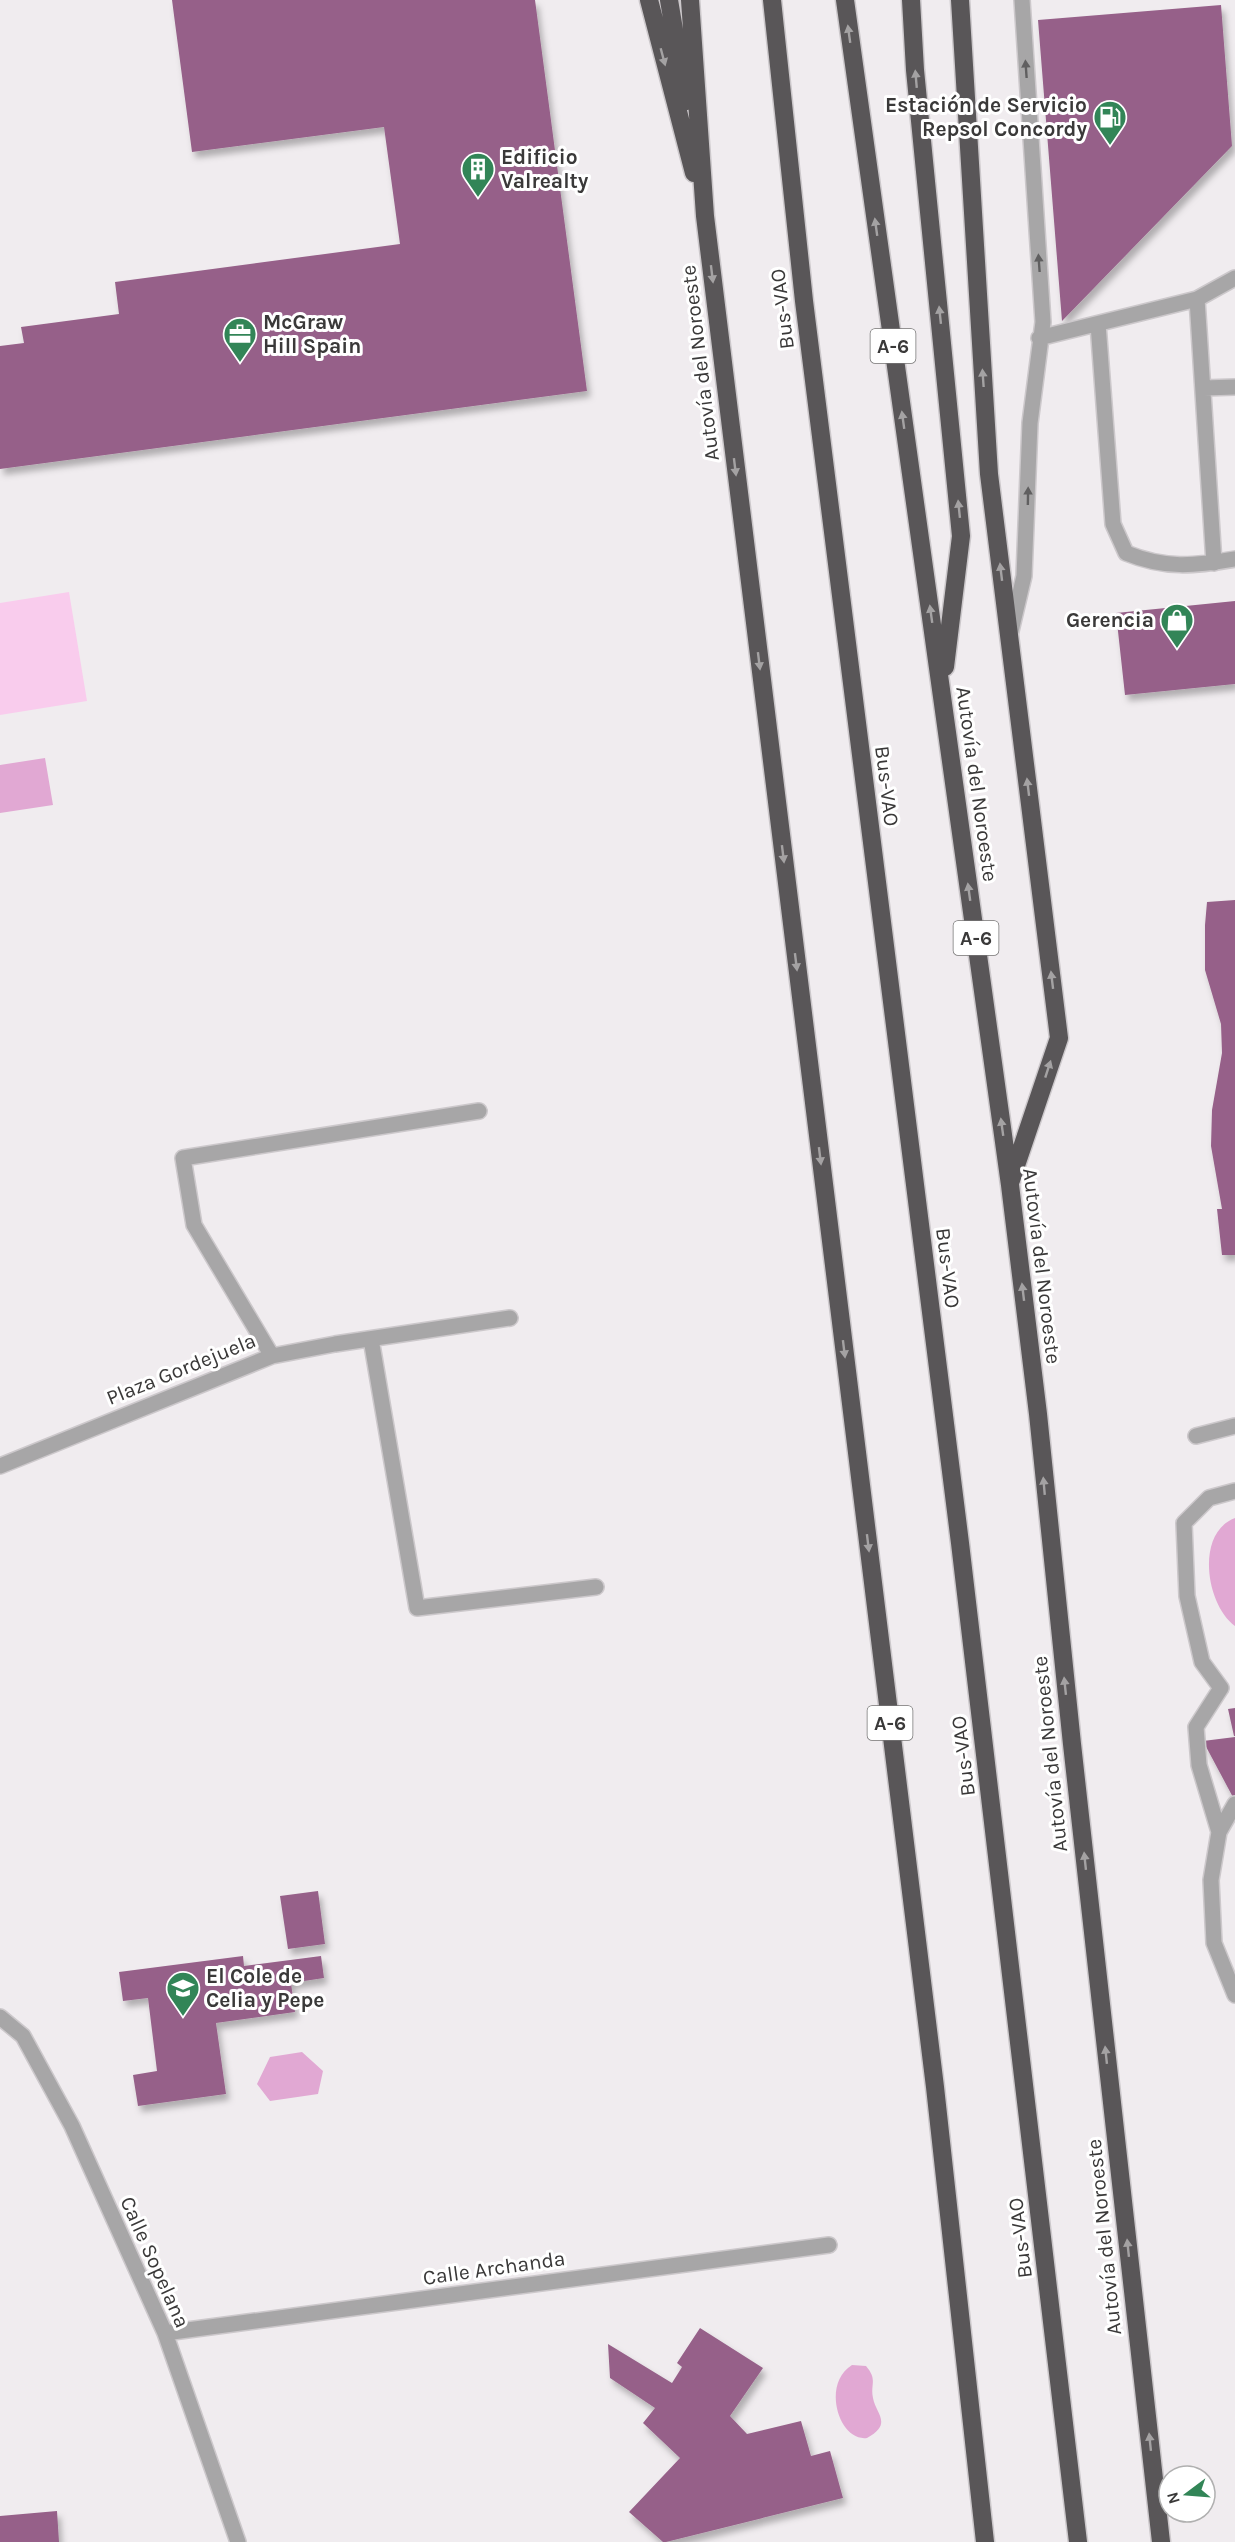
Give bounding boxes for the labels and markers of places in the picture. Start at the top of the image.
place label: Estación de Servicio Repsol Concordy [885,93,1087,141]
fuel station icon: Estación de Servicio Repsol Concordy [1092,99,1128,146]
place label: Edificio Valrealty [501,145,589,193]
building icon: Edificio Valrealty [460,151,496,198]
place label: McGraw Hill Spain [263,310,361,358]
office icon: McGraw Hill Spain [222,316,258,363]
shop icon: Gerencia [1159,602,1195,649]
place label: Gerencia [1066,608,1154,632]
place label: El Cole de Celia y Pepe [206,1964,324,2012]
school or university icon: El Cole de Celia y Pepe [165,1970,201,2017]

